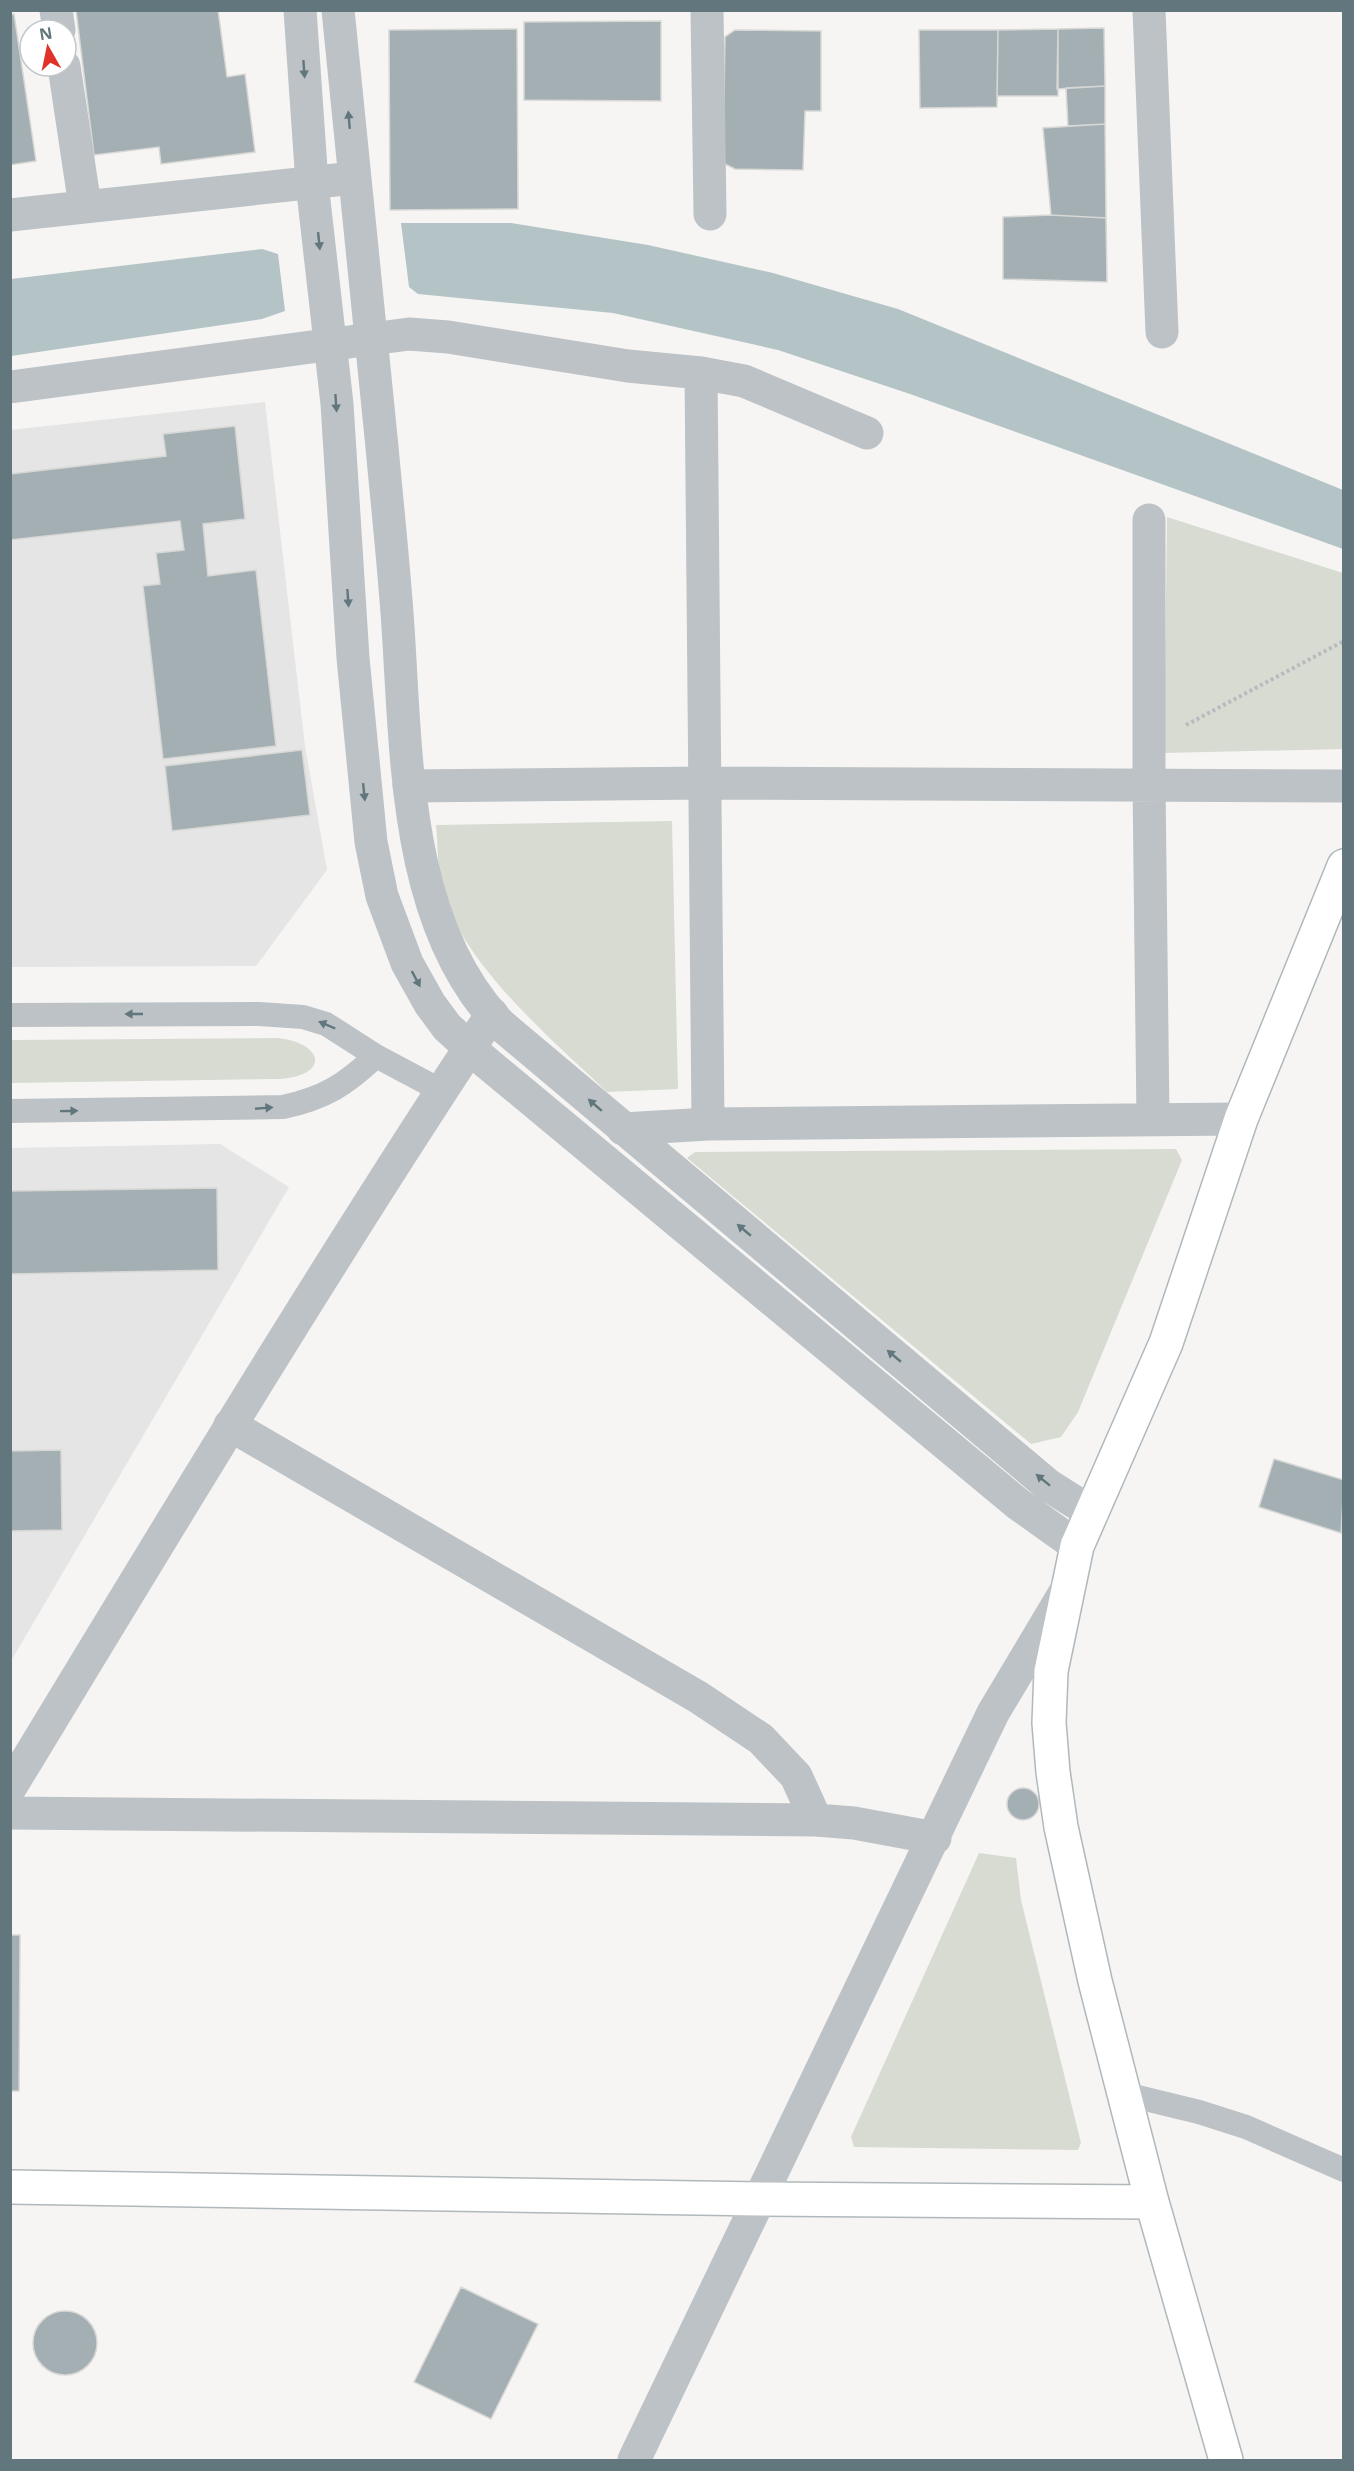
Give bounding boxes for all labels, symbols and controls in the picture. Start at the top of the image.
north arrow [18,18,78,78]
text: N [38,21,54,45]
one-way arrow [299,59,309,78]
one-way arrow [344,111,354,130]
one-way arrow [314,232,324,251]
one-way arrow [332,394,341,413]
one-way arrow [344,588,353,607]
one-way arrow [359,783,369,802]
one-way arrow [411,970,421,987]
one-way arrow [124,1009,143,1019]
one-way arrow [318,1020,336,1029]
one-way arrow [588,1099,603,1112]
one-way arrow [254,1103,273,1113]
one-way arrow [59,1106,78,1116]
one-way arrow [736,1224,752,1237]
one-way arrow [886,1350,901,1362]
one-way arrow [1035,1474,1051,1487]

